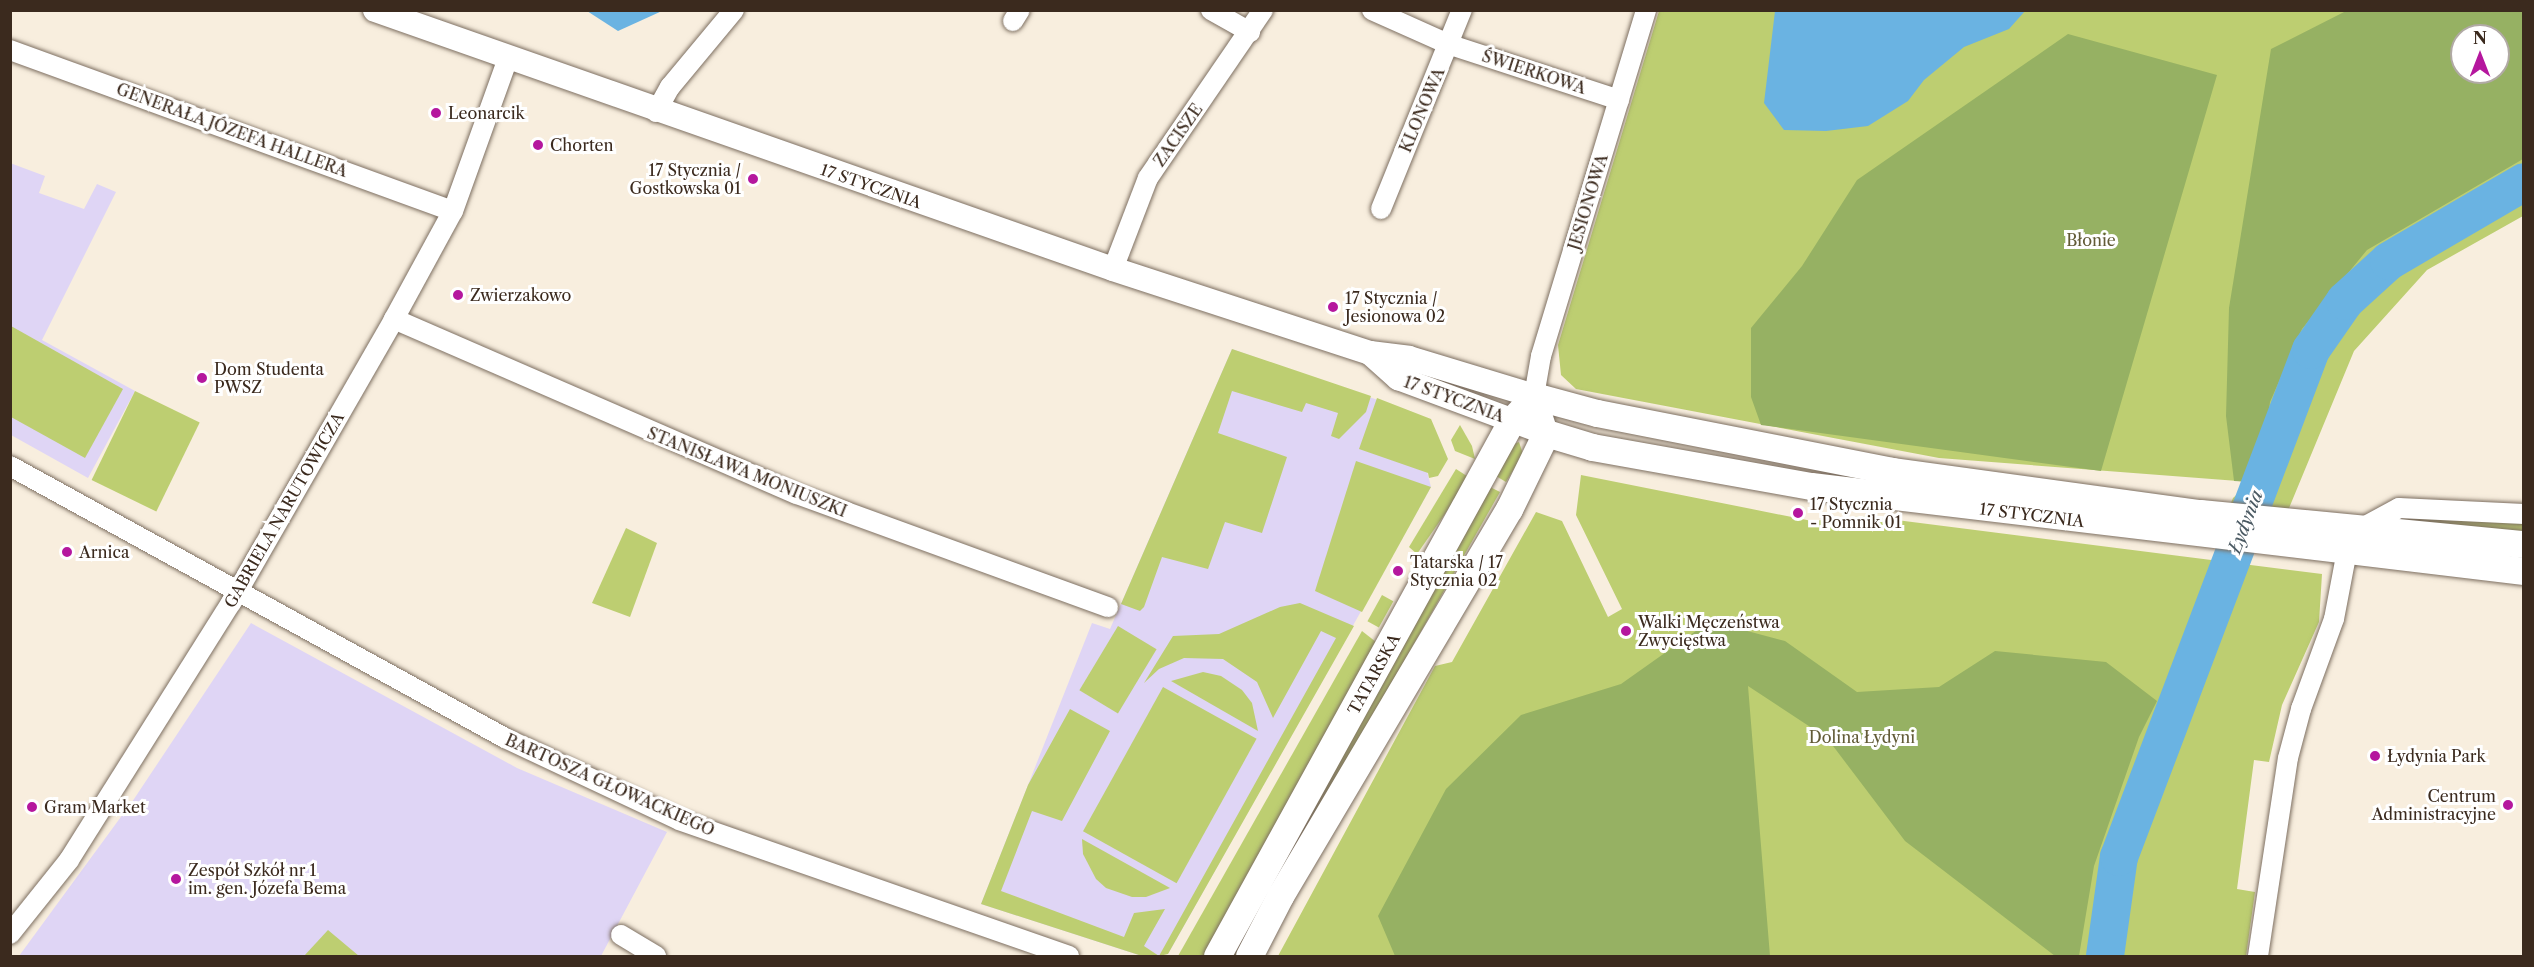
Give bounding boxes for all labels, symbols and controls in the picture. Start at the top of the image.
north arrow [2450,24,2510,84]
text: N [2473,28,2487,48]
street label: ŚWIERKOWA [1479,46,1589,98]
street label: KLONOWA [1396,65,1448,155]
street label: GENERAŁA JÓZEFA HALLERA [113,79,351,181]
street label: ZACISZE [1149,100,1207,170]
place label: Leonarcik [448,103,525,123]
marker: Leonarcik [429,106,443,120]
place label: Chorten [550,135,614,155]
marker: Chorten [531,138,545,152]
street label: JESIONOWA [1564,152,1612,252]
place label: 17 Stycznia / Gostkowska 01 [629,160,741,198]
street label: 17 STYCZNIA [818,160,924,212]
marker: 17 Stycznia / Gostkowska 01 [746,172,760,186]
park label: Błonie [2066,230,2116,250]
place label: Zwierzakowo [470,285,571,305]
marker: Zwierzakowo [451,288,465,302]
place label: 17 Stycznia / Jesionowa 02 [1345,288,1445,326]
marker: 17 Stycznia / Jesionowa 02 [1326,300,1340,314]
place label: Dom Studenta PWSZ [214,359,324,397]
marker: Dom Studenta PWSZ [195,371,209,385]
street label: 17 STYCZNIA [1401,372,1507,426]
street label: GABRIELA NARUTOWICZA [220,409,348,611]
street label: STANISŁAWA MONIUSZKI [644,423,850,521]
water label: Łydynia [2224,487,2268,557]
place label: 17 Stycznia - Pomnik 01 [1810,494,1902,532]
street label: 17 STYCZNIA [1979,499,2085,531]
marker: 17 Stycznia - Pomnik 01 [1791,506,1805,520]
place label: Arnica [79,542,129,562]
marker: Arnica [60,545,74,559]
place label: Tatarska / 17 Stycznia 02 [1410,552,1503,590]
marker: Tatarska / 17 Stycznia 02 [1391,564,1405,578]
place label: Walki Męczeństwa Zwycięstwa [1638,612,1780,650]
marker: Walki Męczeństwa Zwycięstwa [1619,624,1633,638]
street label: TATARSKA [1344,630,1404,718]
park label: Dolina Łydyni [1809,727,1915,747]
street label: BARTOSZA GŁOWACKIEGO [502,730,718,840]
place label: Łydynia Park [2387,746,2486,766]
marker: Łydynia Park [2368,749,2382,763]
place label: Centrum Administracyjne [2372,786,2496,824]
place label: Gram Market [44,797,146,817]
marker: Centrum Administracyjne [2501,798,2515,812]
marker: Gram Market [25,800,39,814]
place label: Zespół Szkół nr 1 im. gen. Józefa Bema [188,860,346,898]
marker: Zespół Szkół nr 1 im. gen. Józefa Bema [169,872,183,886]

